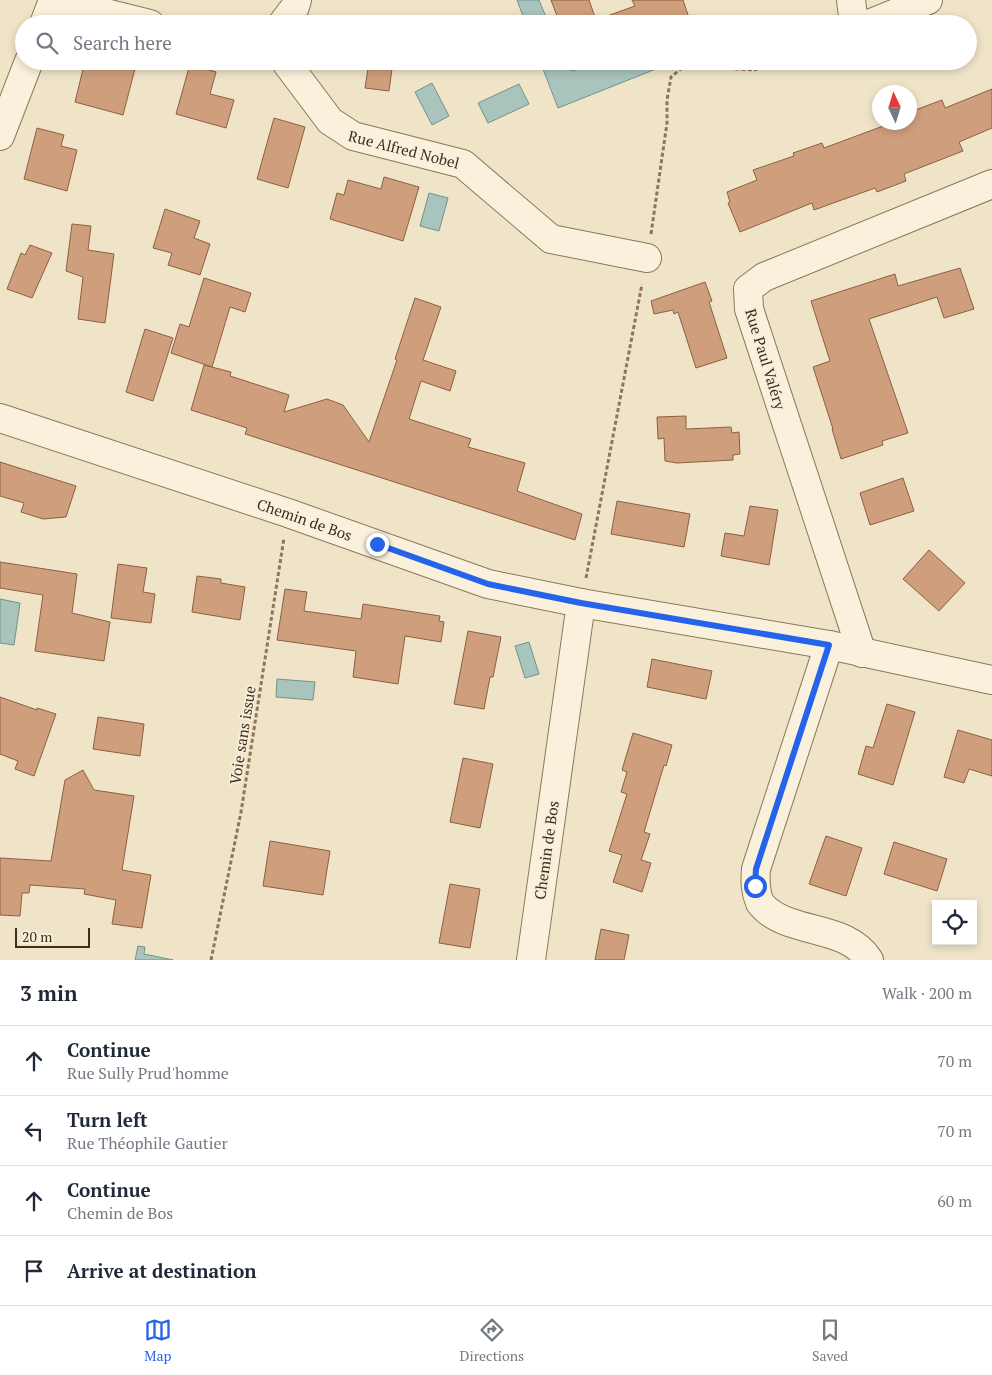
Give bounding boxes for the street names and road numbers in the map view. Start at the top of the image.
street label: Rue Alfred Nobel [346,125,462,173]
street label: Rue Paul Valéry [741,306,791,412]
street label: Chemin de Bos [254,493,355,545]
street label: Voie sans issue [224,684,260,786]
street label: Chemin de Bos [529,799,563,901]

